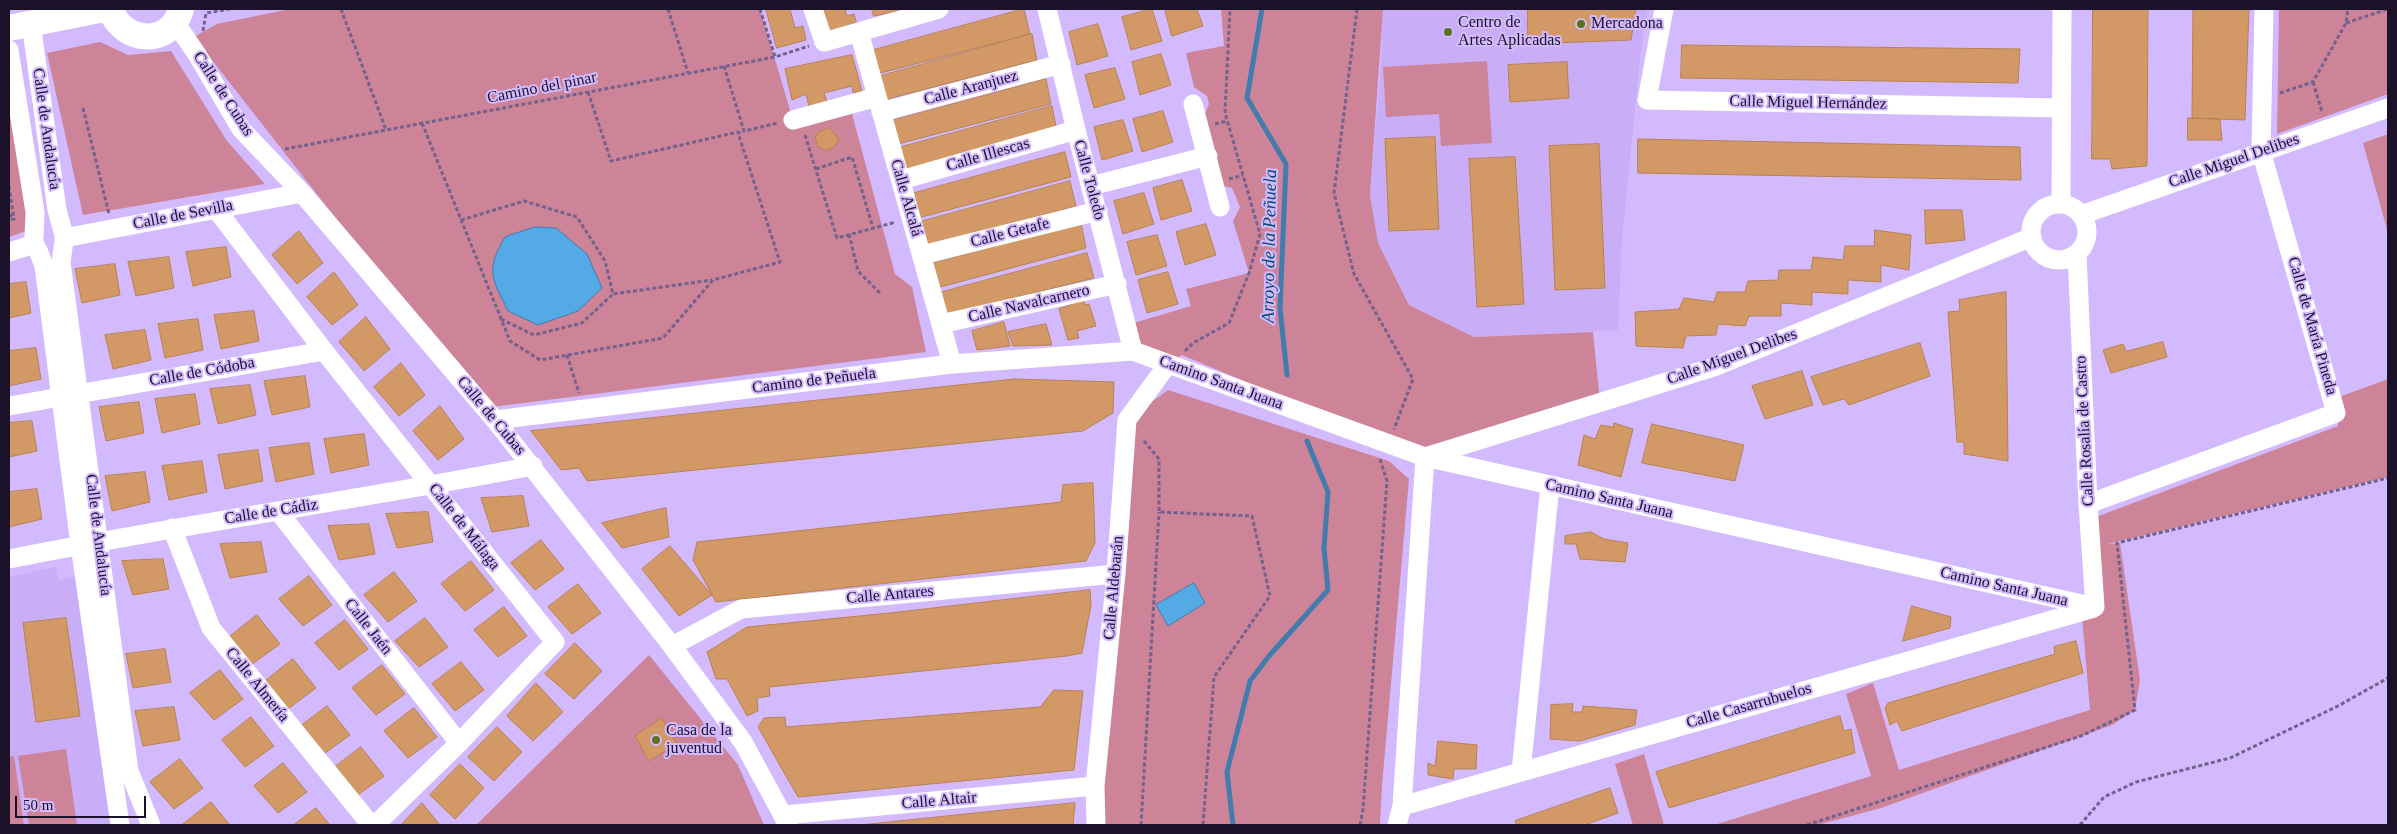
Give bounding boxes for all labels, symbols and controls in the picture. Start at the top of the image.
place label: Centro de Artes Aplicadas [1458,13,1561,51]
place label: Mercadona [1591,14,1663,34]
marker: Mercadona [1575,18,1587,30]
marker: Centro de Artes Aplicadas [1442,26,1454,38]
street label: Calle de Cubas [189,48,257,140]
street label: Calle Aranjuez [922,66,1020,110]
street label: Calle de Andalucía [28,67,64,191]
street label: Camino del pinar [486,68,598,108]
street label: Calle Miguel Hernández [1729,92,1887,114]
street label: Calle Miguel Delibes [2166,130,2302,192]
street label: Calle Illescas [944,134,1032,176]
street label: Calle Toledo [1069,138,1109,222]
street label: Calle Alcalá [886,157,926,239]
water label: Arroyo de la Peñuela [1258,169,1282,323]
street label: Calle de Sevilla [131,196,235,234]
street label: Calle Getafe [969,214,1051,252]
street label: Calle de María Pineda [2283,255,2341,397]
street label: Calle Navalcarnero [966,281,1092,327]
street label: Calle Miguel Delibes [1664,325,1800,389]
street label: Camino Santa Juana [1156,352,1286,414]
street label: Calle de Códoba [148,353,256,391]
street label: Calle Rosalía de Castro [2071,355,2099,507]
street label: Camino de Peñuela [751,364,877,398]
street label: Calle de Cubas [453,373,529,459]
street label: Calle de Andalucía [81,473,115,597]
street label: Camino Santa Juana [1543,475,1675,523]
street label: Calle de Málaga [424,480,504,574]
street label: Calle de Cádiz [223,495,319,529]
street label: Calle Aldebarán [1100,535,1128,641]
street label: Camino Santa Juana [1938,563,2070,611]
street label: Calle Antares [846,582,934,608]
street label: Calle Jaén [340,595,396,659]
street label: Calle Almería [221,644,293,726]
street label: Calle Casarrubuelos [1684,679,1814,733]
place label: Casa de la juventud [666,721,732,759]
marker: Casa de la juventud [650,734,662,746]
scale bar [18,786,149,818]
street label: Calle Altair [901,788,977,814]
text: 50 m [23,797,53,813]

